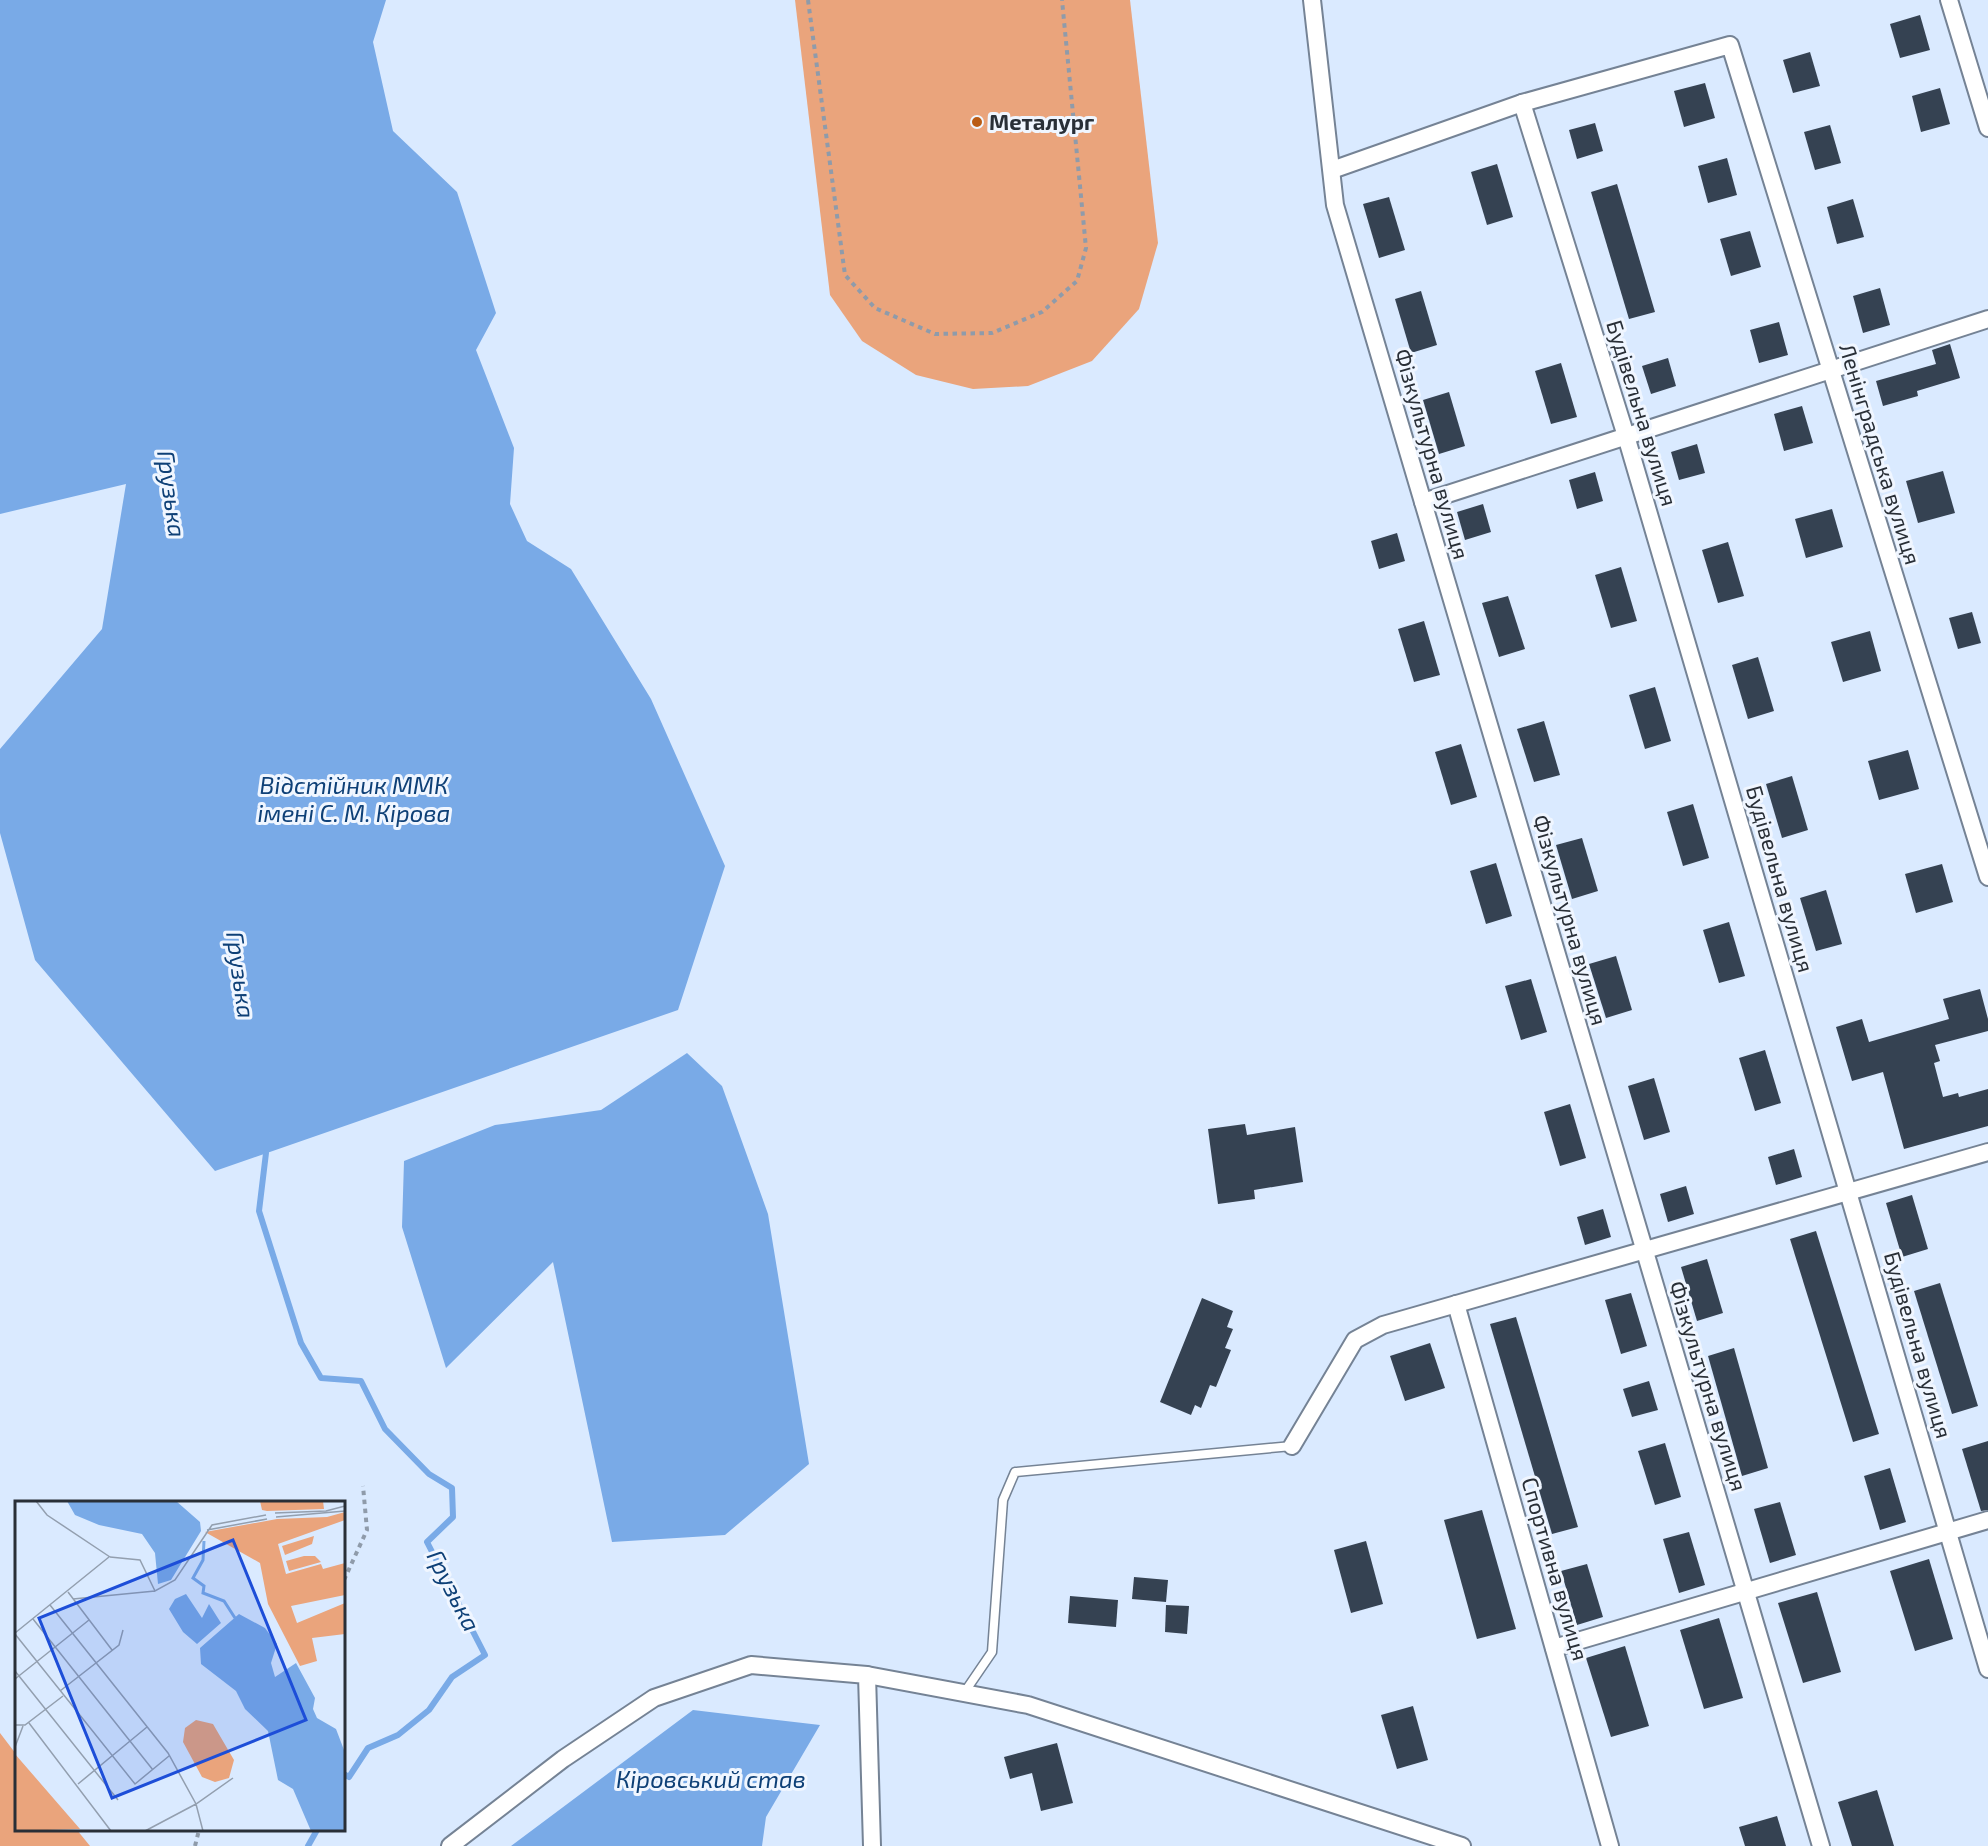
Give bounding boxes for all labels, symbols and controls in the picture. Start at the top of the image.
place label: Металург [989,108,1094,134]
marker: Металург [970,115,984,129]
street label: Будівельна вулиця [1601,317,1684,509]
street label: Ленінградська вулиця [1834,340,1927,568]
street label: Фiзкультурна вулиця [1389,345,1475,562]
water label: Грузька [152,448,193,539]
water label: Відстійник ММК імені С. М. Кірова [258,770,450,827]
street label: Будівельна вулиця [1741,782,1820,975]
street label: Фiзкультурна вулиця [1527,811,1613,1028]
water label: Грузька [221,929,262,1020]
street label: Будівельна вулиця [1879,1248,1958,1441]
street label: Фiзкультурна вулиця [1664,1278,1753,1494]
street label: Спортивна вулиця [1516,1474,1595,1664]
inset map [15,1501,345,1831]
water label: Грузька [422,1545,487,1636]
water label: Кіровський став [616,1764,806,1793]

